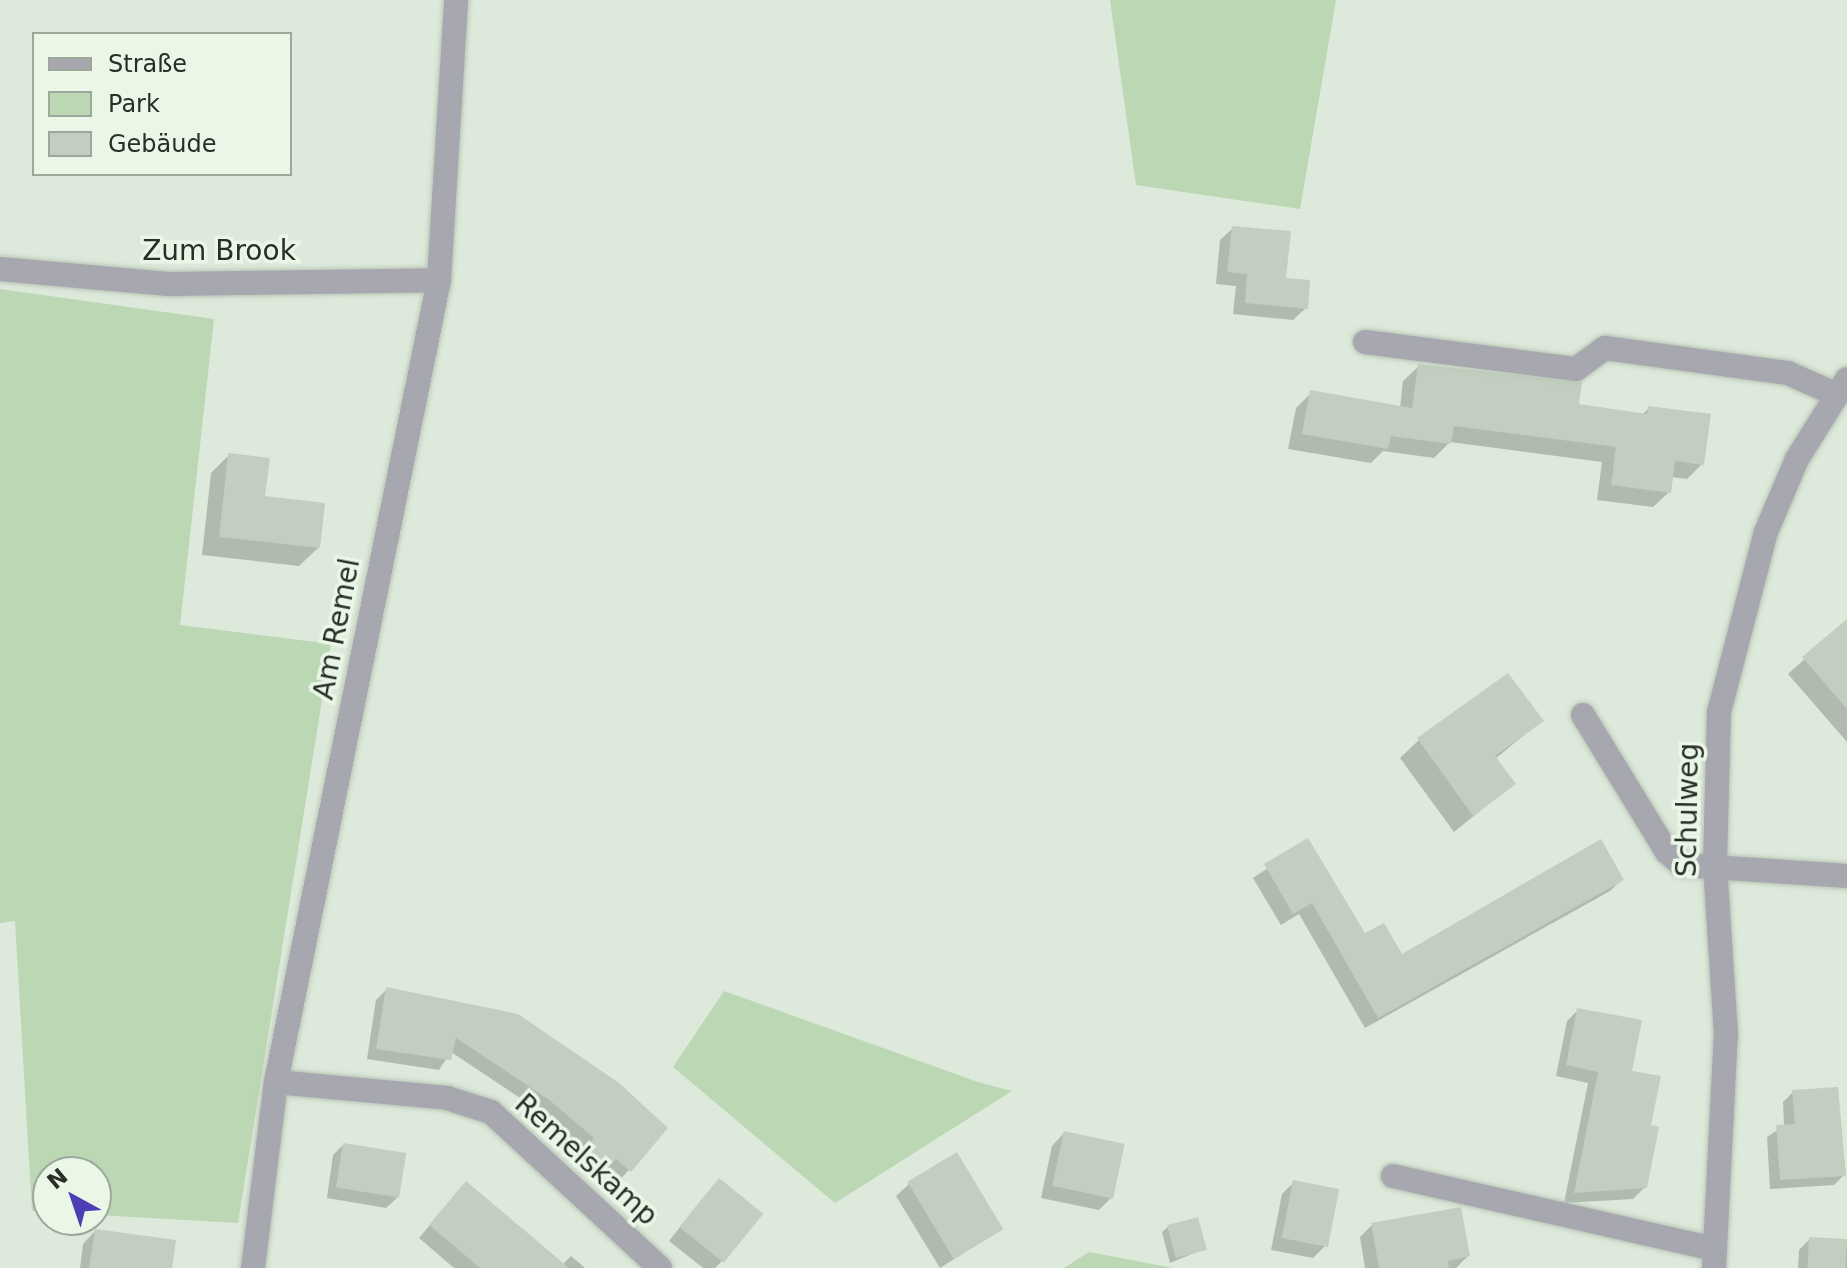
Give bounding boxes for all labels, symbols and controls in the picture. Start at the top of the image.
legend [32,32,292,176]
text: Straße [108,50,187,78]
text: Park [108,90,160,118]
text: Gebäude [108,130,217,158]
street label: Zum Brook [142,234,296,268]
street label: Am Remel [307,556,367,702]
street label: Schulweg [1670,743,1706,877]
street label: Remelskamp [508,1087,664,1233]
north arrow [32,1156,112,1236]
text: N [42,1163,73,1194]

